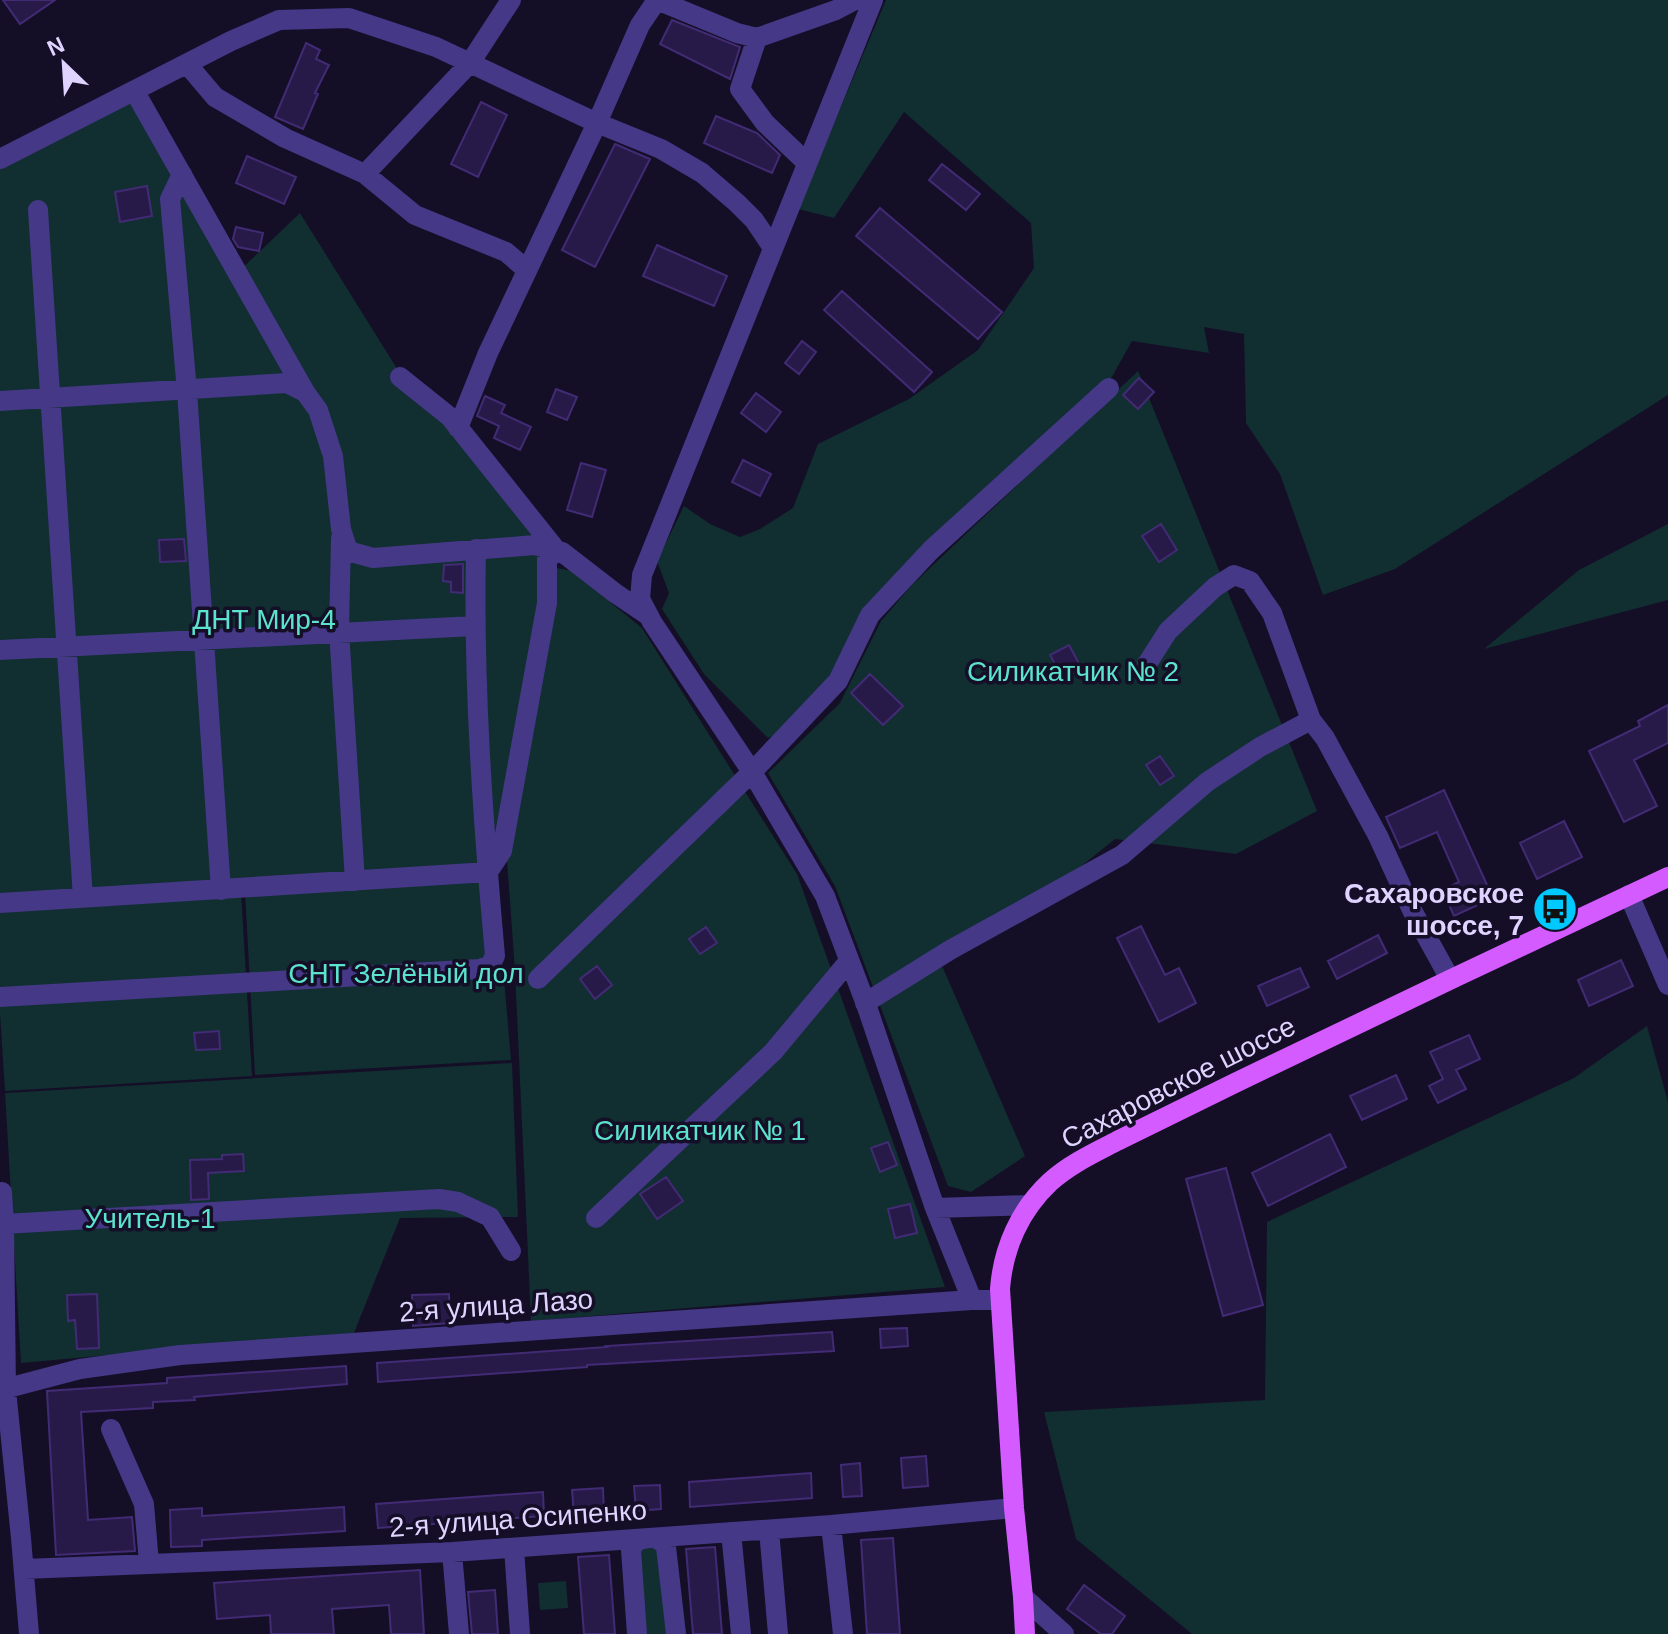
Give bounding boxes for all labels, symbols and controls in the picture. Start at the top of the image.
north arrow [24,24,104,104]
text: N [43,32,68,61]
park label: ДНТ Мир-4 [192,604,336,635]
park label: Силикатчик № 2 [967,656,1179,687]
place label: Сахаровское шоссе, 7 [1344,878,1524,941]
bus stop icon: Сахаровское шоссе, 7 [1531,885,1579,933]
park label: СНТ Зелёный дол [288,958,524,989]
street label: Сахаровское шоссе [1056,1010,1300,1155]
park label: Силикатчик № 1 [594,1115,806,1146]
park label: Учитель-1 [85,1203,216,1234]
street label: 2-я улица Лазо [398,1283,594,1328]
street label: 2-я улица Осипенко [388,1494,648,1543]

